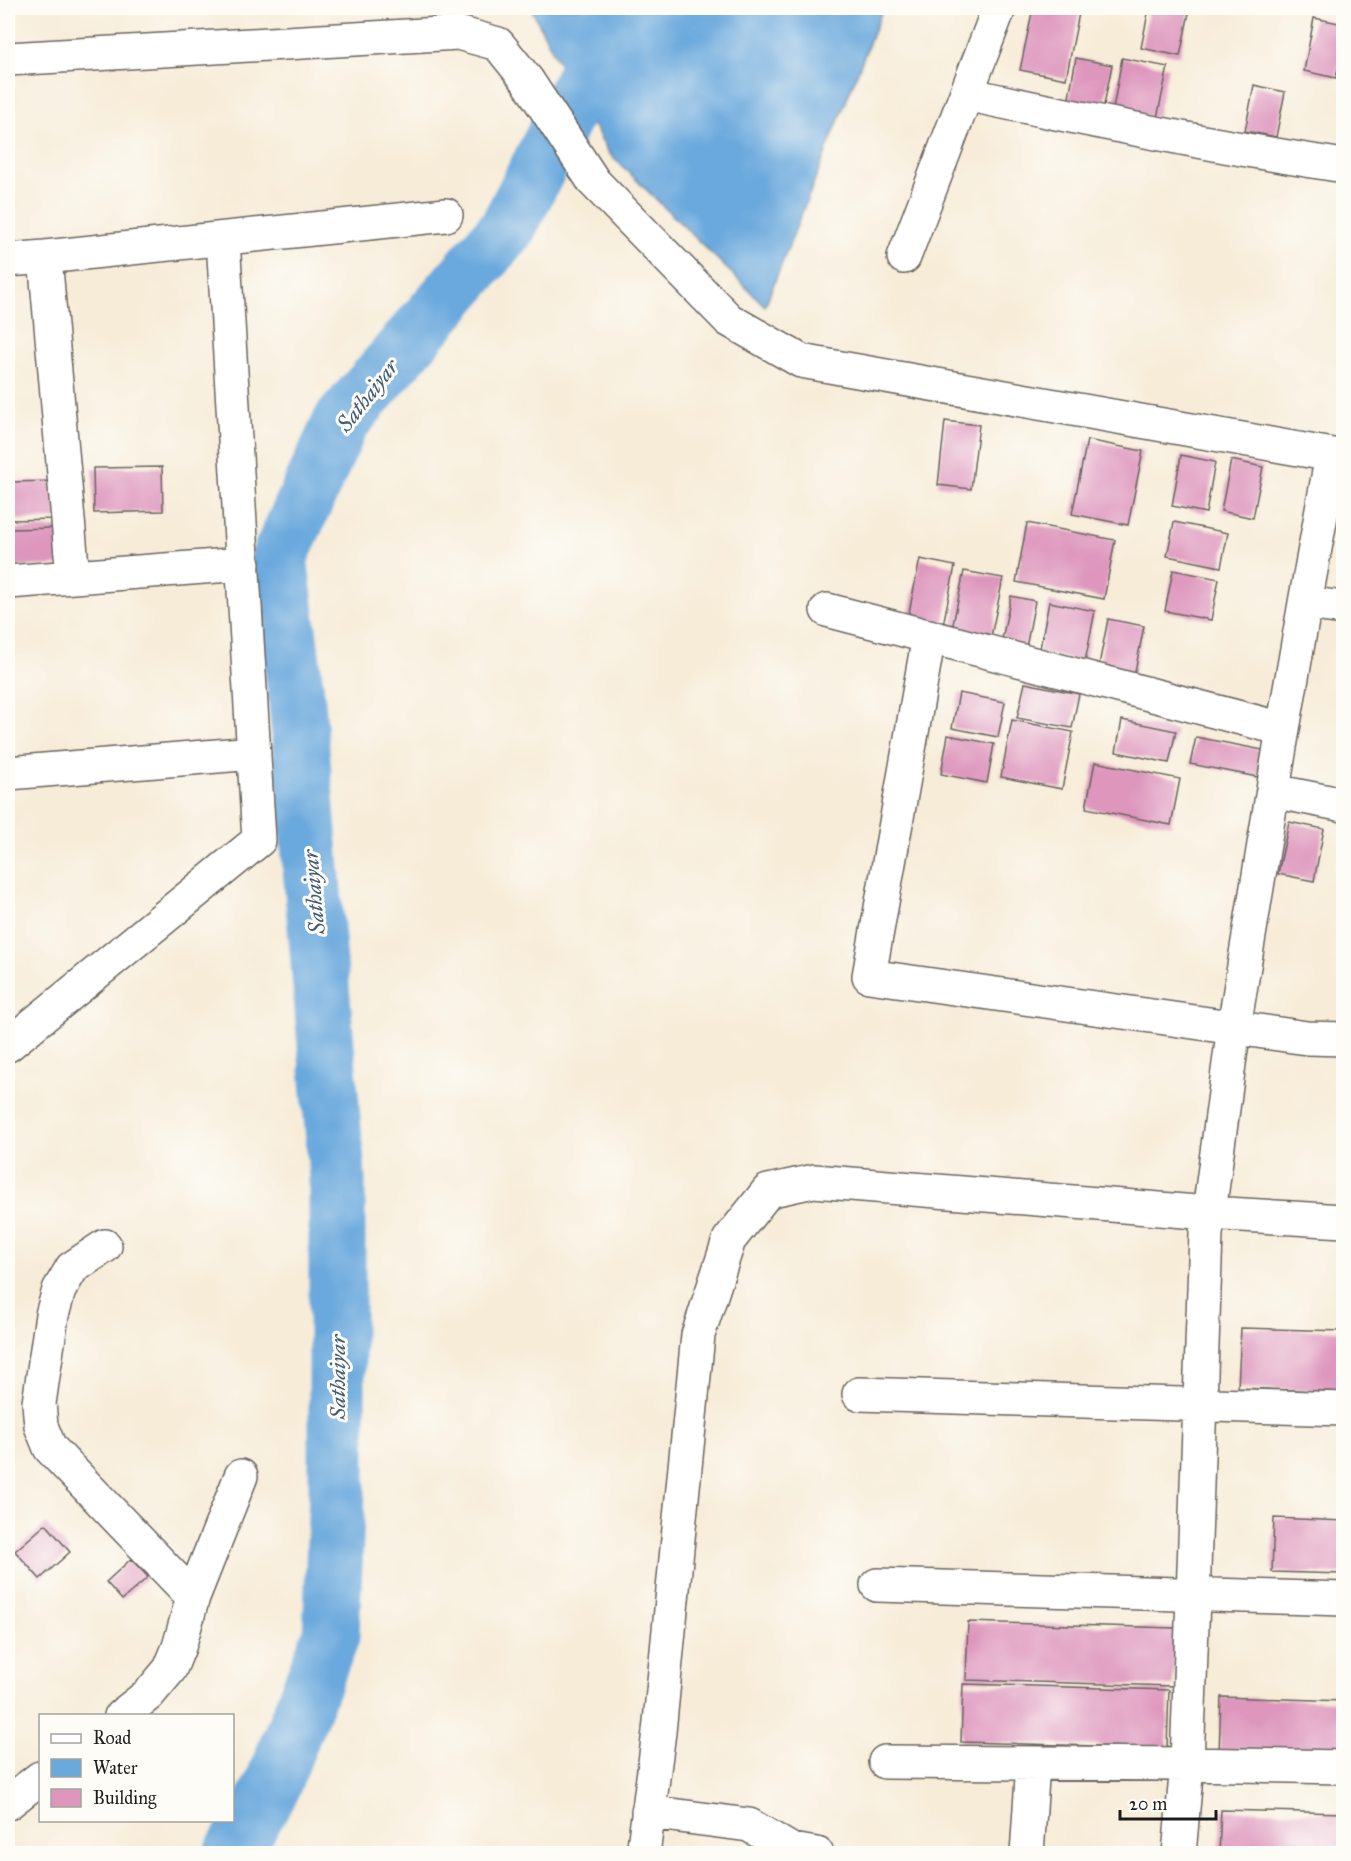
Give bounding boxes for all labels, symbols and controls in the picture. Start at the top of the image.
water label: Sathaiyar [330,352,405,438]
water label: Sathaiyar [296,847,331,936]
water label: Sathaiyar [324,1333,351,1420]
legend [39,1714,234,1822]
text: Road [93,1727,131,1749]
text: Water [93,1757,138,1779]
scale bar [1120,1783,1216,1821]
text: Building [93,1787,157,1810]
text: 20 m [1129,1793,1167,1815]

